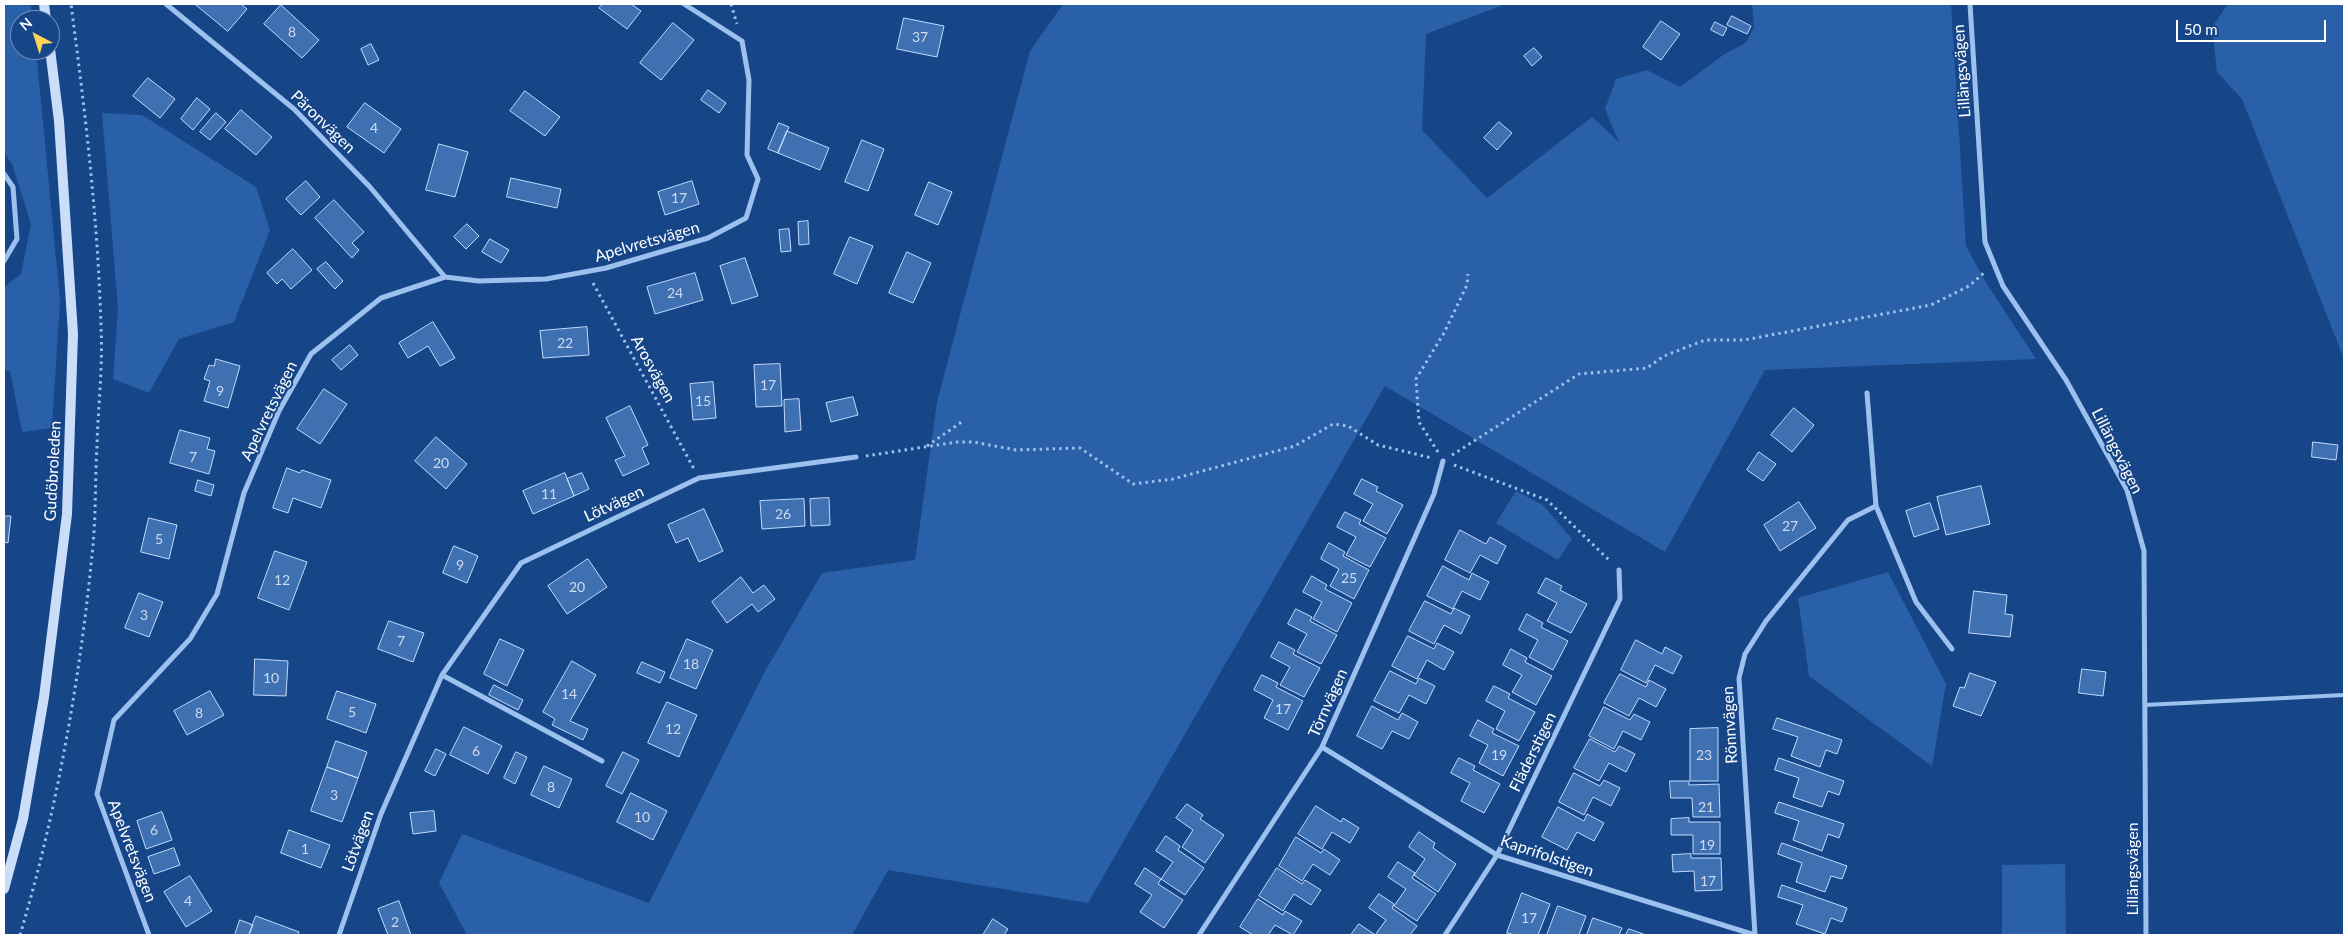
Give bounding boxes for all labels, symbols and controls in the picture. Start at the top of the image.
north arrow [10,10,60,60]
scale bar [2178,10,2328,42]
text: N [16,14,35,34]
text: 50 m [2184,20,2218,38]
house number: 8 [288,24,296,40]
street label: Lillängsvägen [1949,24,1975,118]
house number: 37 [912,29,928,45]
street label: Päronvägen [287,87,359,157]
house number: 4 [370,120,378,136]
house number: 17 [671,190,687,206]
street label: Apelvretsvägen [592,218,702,266]
house number: 24 [667,285,683,301]
street label: Arosvägen [627,332,679,406]
house number: 22 [557,335,573,351]
street label: Apelvretsvägen [237,358,301,464]
house number: 17 [760,377,776,393]
house number: 9 [216,383,224,399]
house number: 15 [695,393,711,409]
street label: Lillängsvägen [2087,405,2147,497]
street label: Gudöbroleden [41,420,65,522]
house number: 7 [189,449,197,465]
house number: 20 [433,455,449,471]
street label: Lötvägen [581,482,647,526]
house number: 11 [541,486,557,502]
house number: 26 [775,506,791,522]
house number: 27 [1782,518,1798,534]
house number: 5 [155,531,163,547]
house number: 9 [456,557,464,573]
house number: 25 [1341,570,1357,586]
house number: 12 [274,572,290,588]
house number: 20 [569,579,585,595]
house number: 3 [140,607,148,623]
house number: 7 [397,633,405,649]
house number: 18 [683,656,699,672]
street label: Törnvägen [1304,666,1352,740]
house number: 10 [263,670,279,686]
house number: 14 [561,686,577,702]
street label: Rönnvägen [1718,686,1742,764]
house number: 17 [1275,701,1291,717]
house number: 5 [348,704,356,720]
house number: 8 [195,705,203,721]
street label: Fläderstigen [1505,709,1561,795]
house number: 12 [665,721,681,737]
house number: 6 [472,743,480,759]
house number: 19 [1491,747,1507,763]
house number: 23 [1696,747,1712,763]
house number: 8 [547,779,555,795]
house number: 3 [330,787,338,803]
street label: Apelvretsvägen [104,797,160,905]
house number: 21 [1698,799,1714,815]
street label: Lötvägen [338,808,378,874]
house number: 10 [634,809,650,825]
house number: 6 [150,822,158,838]
street label: Lillängsvägen [2123,822,2143,916]
street label: Kaprifolstigen [1498,831,1596,881]
house number: 19 [1699,837,1715,853]
house number: 1 [301,841,309,857]
house number: 17 [1700,873,1716,889]
house number: 4 [184,893,192,909]
house number: 17 [1521,910,1537,926]
house number: 2 [391,914,399,930]

